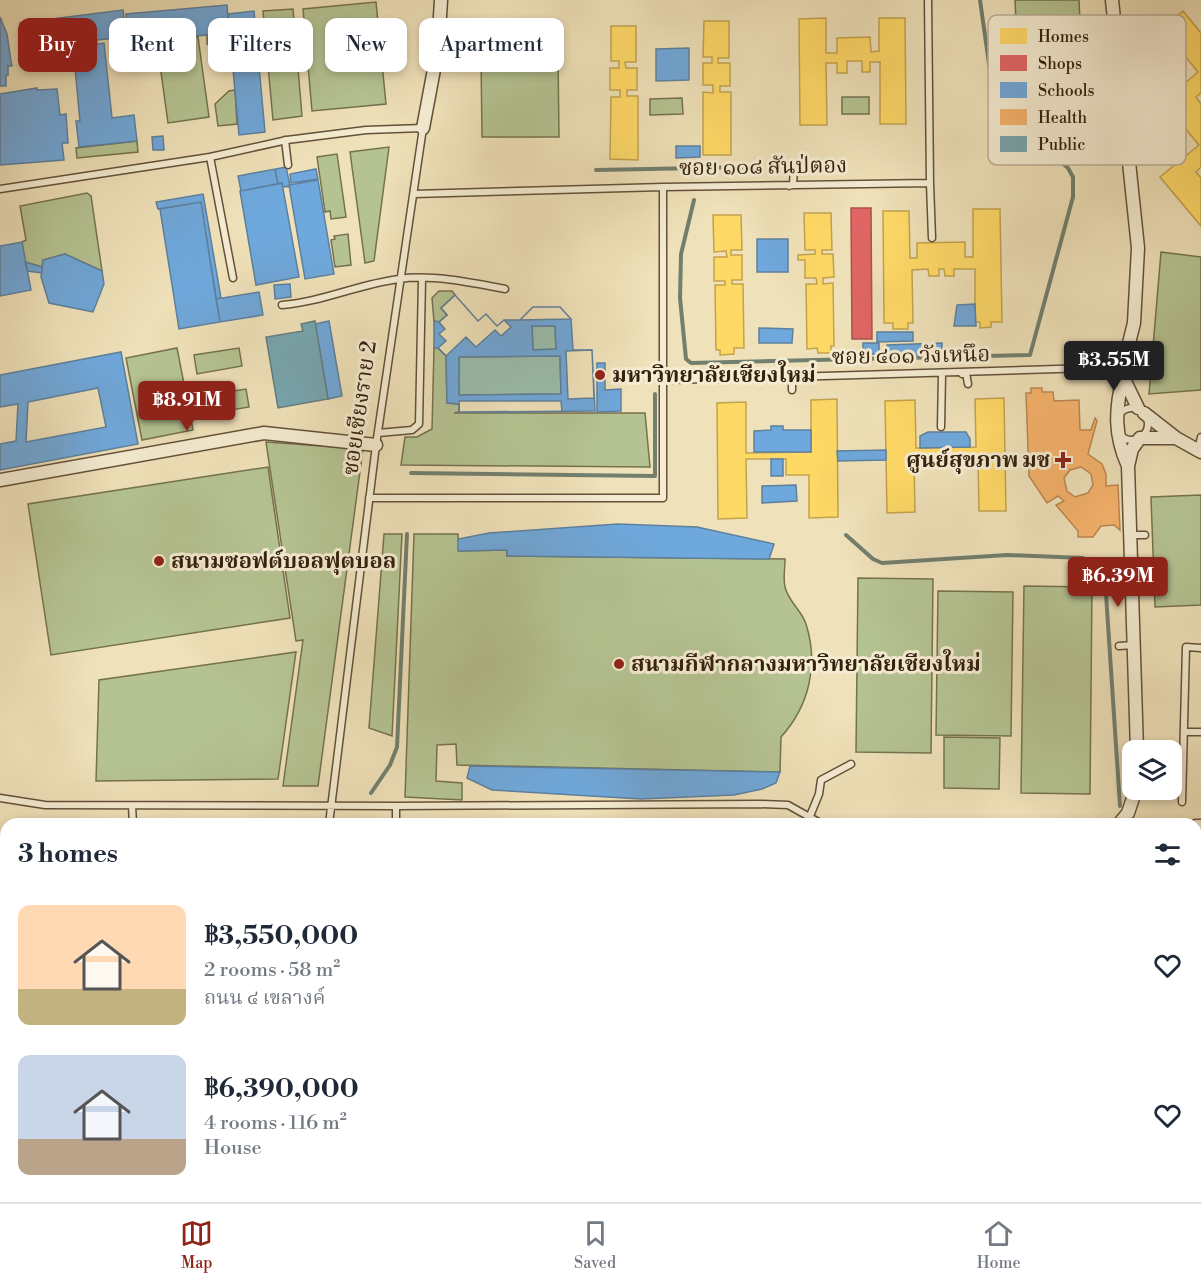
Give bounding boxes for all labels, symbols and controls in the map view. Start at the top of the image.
legend [988,15,1186,165]
chip: Buy [18,18,97,72]
chip: Rent [109,18,196,72]
chip: Filters [208,18,313,72]
chip: New [325,18,407,72]
chip: Apartment [419,18,564,72]
text: Homes [1038,27,1089,47]
text: Shops [1038,54,1082,74]
text: Schools [1038,81,1094,101]
text: Health [1038,108,1088,128]
text: Public [1038,135,1085,155]
street label: ซอย ๑๐๘ สันป่ตอง [679,152,847,182]
street label: ซอยเชียงราย 2 [337,339,383,477]
street label: ซอย ๔๐๑ วังเหนึอ [831,341,991,371]
pin: ฿3.55M [1065,341,1163,392]
text: ฿3.55M [1078,348,1150,373]
place label: มหาวิทยาลัยเชียงใหม่ [612,360,816,389]
marker: มหาวิทยาลัยเชียงใหม่ [593,368,607,382]
pin: ฿8.91M [138,381,236,432]
text: ฿8.91M [152,388,222,413]
place label: ศูนย์สุขภาพ มช [906,447,1050,474]
marker: ศูนย์สุขภาพ มช [1054,451,1072,469]
place label: สนามซอฟต์บอลฟุตบอล [171,548,396,575]
marker: สนามซอฟต์บอลฟุตบอล [152,554,166,568]
pin: ฿6.39M [1069,557,1167,608]
text: ฿6.39M [1082,564,1154,589]
place label: สนามกีฬากลางมหาวิทยาลัยเชียงใหม่ [631,649,981,678]
marker: สนามกีฬากลางมหาวิทยาลัยเชียงใหม่ [612,657,626,671]
map controls [1122,740,1182,800]
button: layers [1122,740,1182,800]
text: 3 homes [18,838,118,870]
icon: filters [1151,838,1184,871]
text: ฿3,550,000 [204,920,358,952]
icon: home [66,929,138,1001]
icon: heart [1151,949,1184,982]
text: 2 rooms · 58 m² [204,958,340,983]
text: ถนน ๔ เขลางค์ [204,986,325,1011]
text: ฿6,390,000 [204,1073,359,1105]
icon: home [66,1079,138,1151]
icon: heart [1151,1099,1184,1132]
text: 4 rooms · 116 m² [204,1111,347,1136]
text: House [204,1136,262,1161]
tab: Map [180,1217,213,1273]
tab: Saved [574,1217,616,1273]
tab: Home [977,1217,1021,1273]

